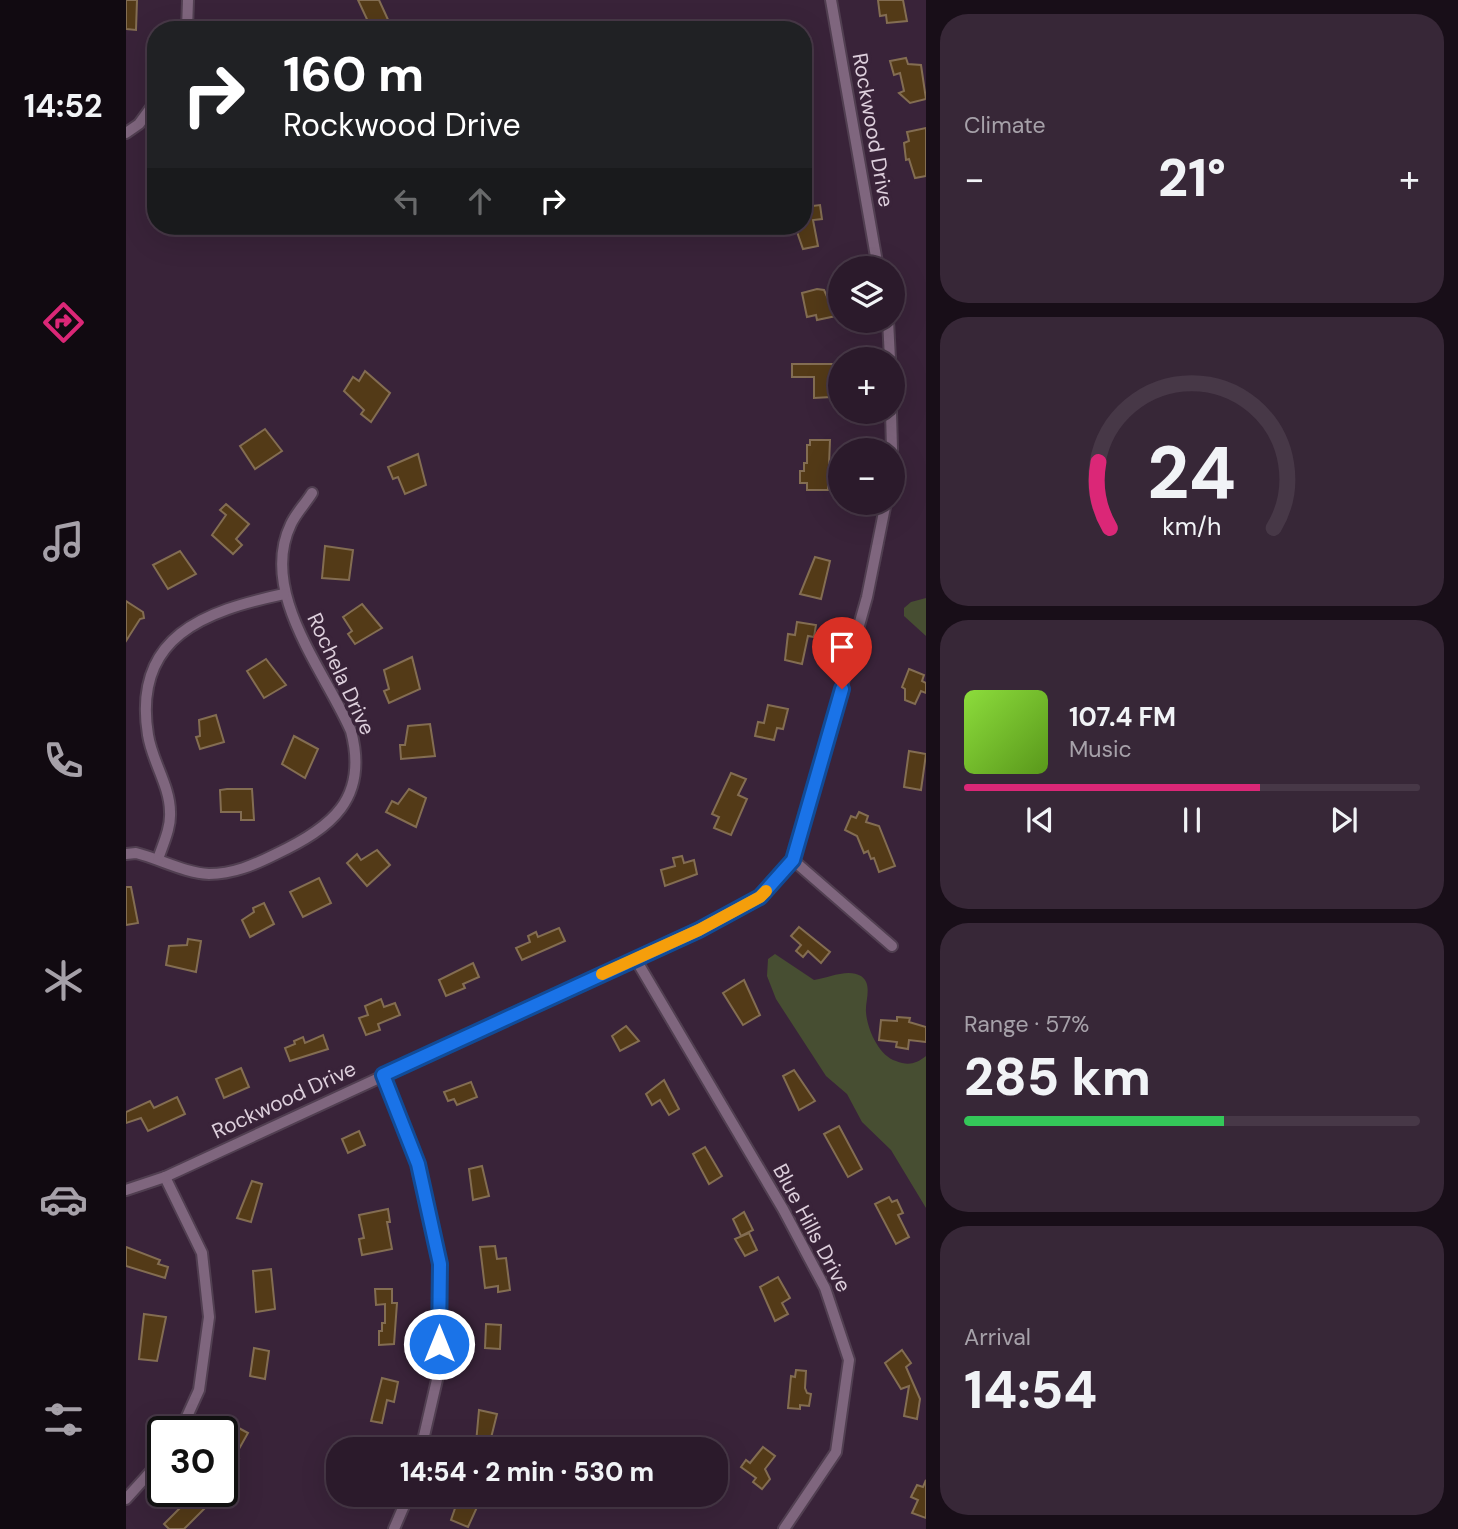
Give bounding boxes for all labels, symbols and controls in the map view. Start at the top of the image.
text: 160 m [283,42,424,106]
icon: right [168,49,259,140]
street label: Rockwood Drive [846,51,900,209]
text: 14:52 [24,85,102,127]
text: Rockwood Drive [283,104,521,146]
text: Climate [964,110,1046,140]
text: 21° [1158,144,1226,212]
text: − [964,154,985,204]
text: + [1399,154,1420,204]
icon: left [388,182,426,220]
icon: ahead [461,182,499,220]
icon: right [534,182,572,220]
map controls [828,256,905,515]
button: layers [828,256,905,333]
icon: directions [39,298,88,347]
button: + [828,347,905,424]
text: 24 [1148,426,1236,521]
button: − [828,438,905,515]
text: km/h [1162,509,1222,542]
icon: music [39,517,88,566]
street label: Rochela Drive [300,608,382,740]
pin [812,617,872,689]
icon: arrive [823,628,861,666]
text: 107.4 FM [1069,700,1176,734]
text: Music [1069,734,1132,764]
icon: phone [39,736,88,785]
icon: previous [1021,801,1059,839]
icon: pause [1173,801,1211,839]
icon: next [1325,801,1363,839]
icon: climate [39,956,88,1005]
text: Range · 57% [964,1009,1089,1039]
text: 285 km [964,1043,1151,1111]
street label: Rockwood Drive [207,1054,361,1146]
street label: Blue Hills Drive [766,1159,858,1297]
icon: car [39,1175,88,1224]
position arrow [402,1307,476,1381]
text: Arrival [964,1322,1031,1352]
text: 14:54 [964,1356,1097,1424]
icon: filters [39,1395,88,1444]
speed limit sign: 30 [147,1416,238,1507]
text: 14:54 · 2 min · 530 m [400,1455,654,1489]

